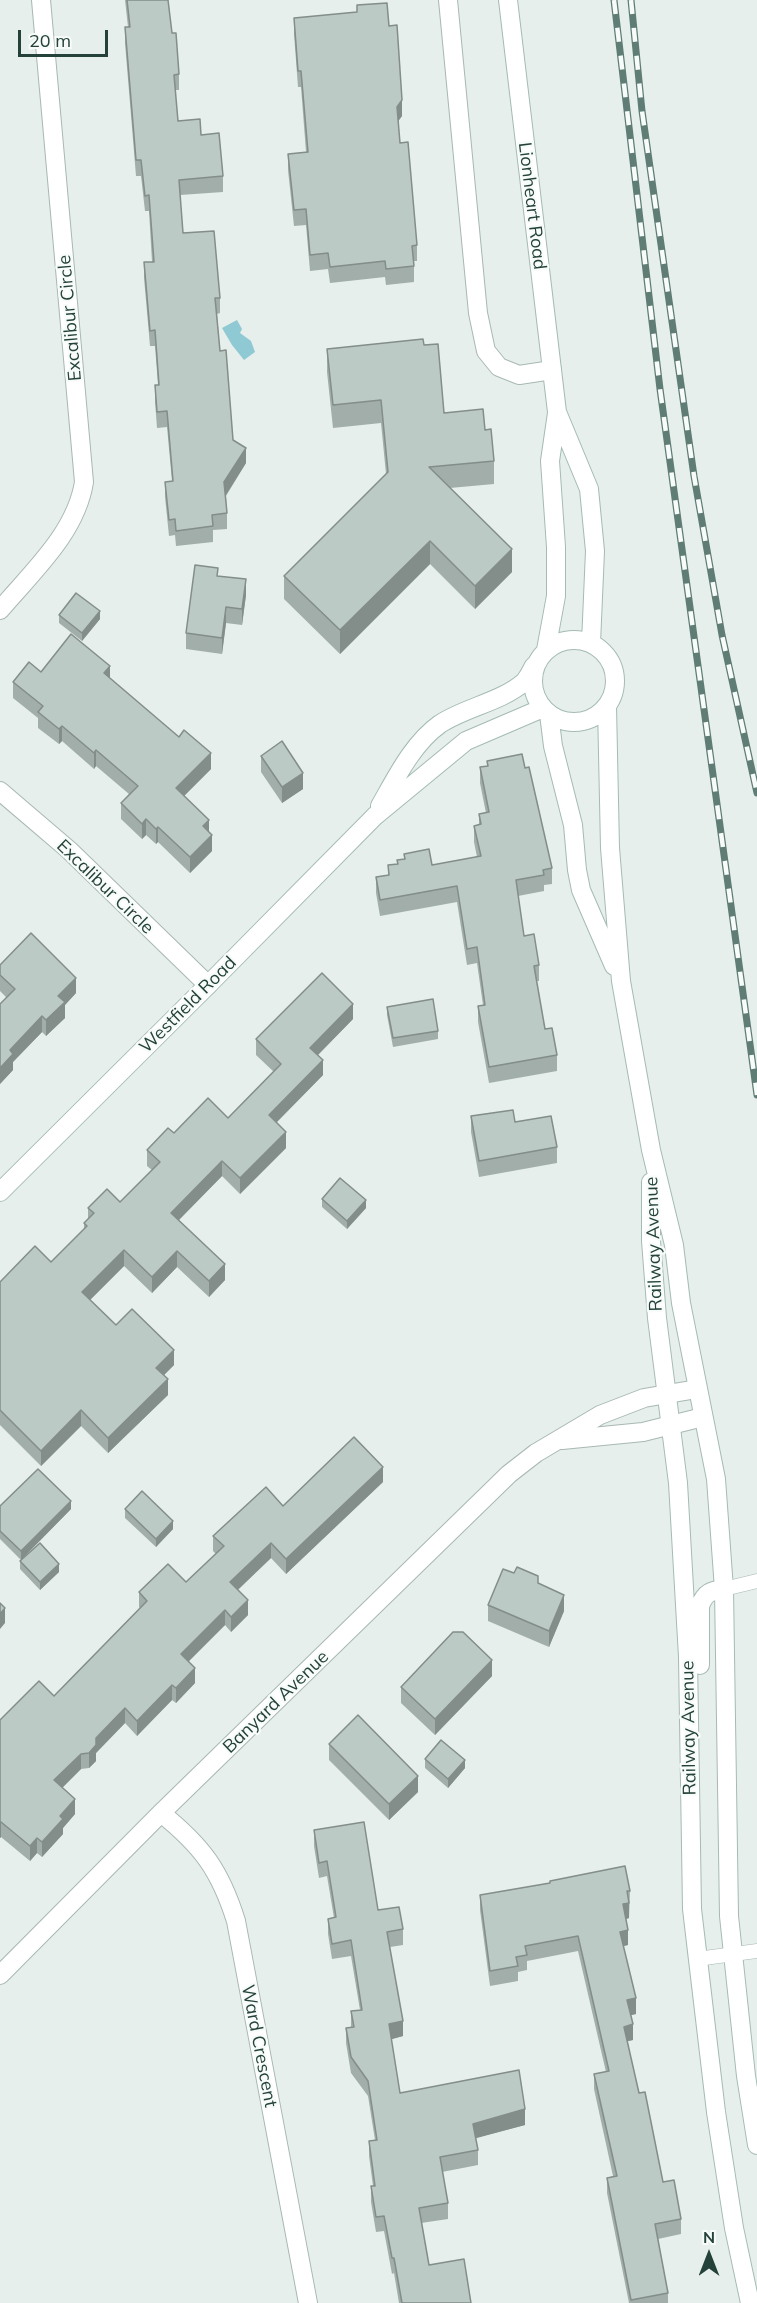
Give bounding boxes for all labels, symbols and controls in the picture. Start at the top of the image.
scale bar [21,18,111,56]
text: 20 m [29,29,71,52]
street label: Lionheart Road [513,141,551,271]
street label: Excalibur Circle [54,254,86,382]
street label: Excalibur Circle [52,835,158,939]
street label: Westfield Road [135,952,241,1058]
street label: Railway Avenue [641,1176,667,1312]
street label: Banyard Avenue [219,1646,333,1758]
street label: Railway Avenue [677,1660,701,1796]
street label: Ward Crescent [237,1983,281,2109]
north arrow [679,2225,739,2285]
text: N [703,2227,715,2247]

